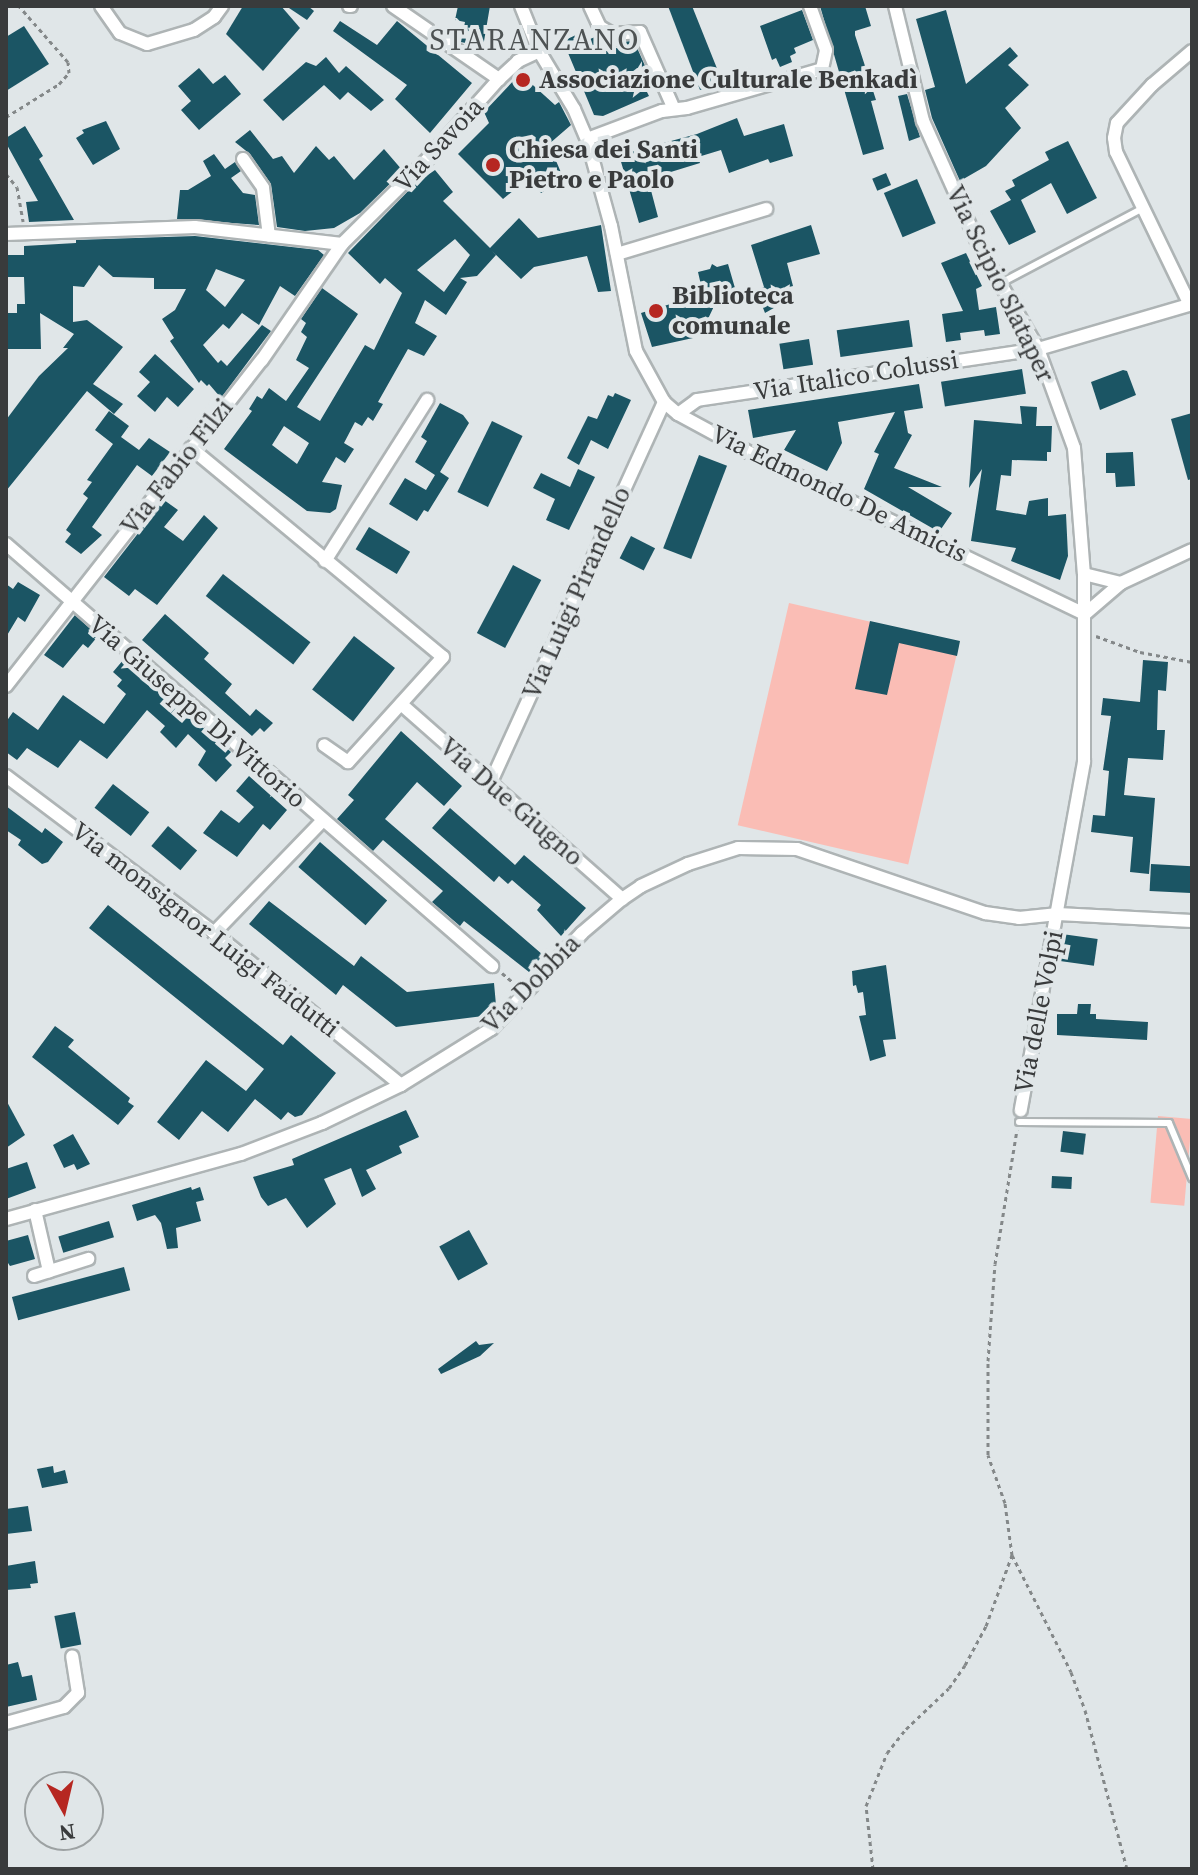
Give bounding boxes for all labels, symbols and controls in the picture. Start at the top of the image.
district label: STARANZANO [429,22,641,58]
place label: Associazione Culturale Benkadì [539,64,918,96]
marker: Associazione Culturale Benkadì [514,71,532,89]
street label: Via Savoia [387,91,491,199]
place label: Chiesa dei Santi Pietro e Paolo [509,134,698,196]
marker: Chiesa dei Santi Pietro e Paolo [484,156,502,174]
street label: Via Scipio Slataper [939,181,1061,387]
place label: Biblioteca comunale [672,280,794,342]
marker: Biblioteca comunale [647,302,665,320]
street label: Via Italico Colussi [751,344,961,408]
street label: Via Fabio Filzi [114,393,240,541]
street label: Via Edmondo De Amicis [706,418,972,570]
street label: Via Luigi Pirandello [516,482,638,704]
street label: Via Giuseppe Di Vittorio [81,609,313,815]
street label: Via Due Giugno [433,731,589,873]
street label: Via monsignor Luigi Faidutti [65,816,345,1044]
street label: Via delle Volpi [1008,927,1070,1097]
street label: Via Dobbia [475,928,587,1040]
north arrow [24,1771,104,1851]
text: N [57,1817,77,1849]

